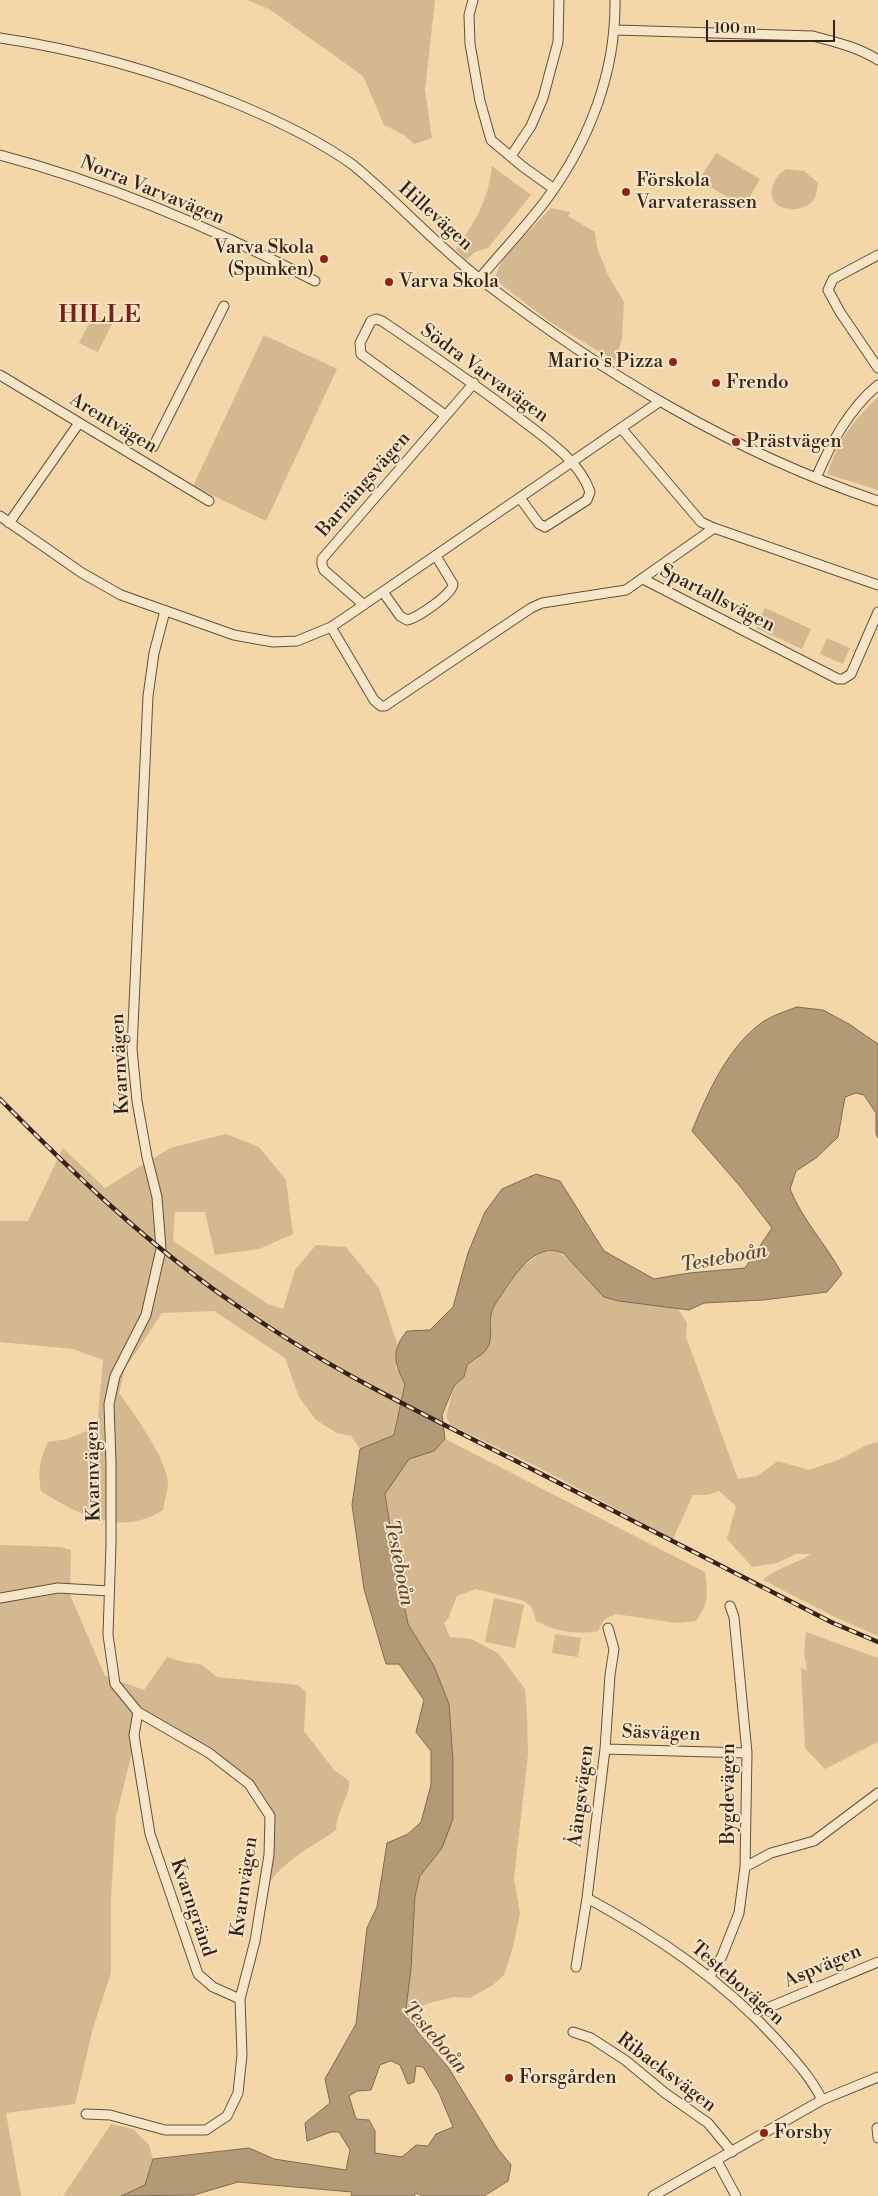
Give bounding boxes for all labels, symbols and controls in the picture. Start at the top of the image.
scale bar [708,10,837,42]
text: 100 m [714,19,756,38]
street label: Norra Varvavägen [76,152,228,230]
place label: Förskola Varvaterassen [636,170,757,214]
street label: Hillevägen [393,178,477,256]
marker: Förskola Varvaterassen [620,186,632,198]
place label: Varva Skola (Spunken) [214,237,314,281]
marker: Varva Skola (Spunken) [318,253,330,265]
place label: Varva Skola [399,271,499,293]
marker: Varva Skola [383,276,395,288]
district label: HILLE [58,302,142,330]
street label: Södra Varvavägen [415,320,553,428]
place label: Mario's Pizza [547,351,663,373]
marker: Mario's Pizza [667,356,679,368]
place label: Frendo [726,372,789,394]
marker: Frendo [710,377,722,389]
street label: Arentvägen [65,389,161,459]
street label: Barnängsvägen [312,428,416,542]
place label: Prästvägen [746,431,841,453]
marker: Prästvägen [730,436,742,448]
street label: Spartallsvägen [656,560,778,638]
street label: Kvarnvägen [107,1013,135,1115]
water label: Testeboån [679,1240,769,1278]
street label: Kvarnvägen [82,1420,106,1522]
water label: Testeboån [378,1518,418,1608]
street label: Säsvägen [621,1721,701,1747]
street label: Bygdevägen [718,1743,740,1845]
street label: Åängsvägen [564,1744,600,1848]
street label: Kvarnvägen [227,1835,263,1939]
street label: Kvarngränd [165,1856,219,1960]
street label: Testebovägen [686,1937,788,2031]
street label: Aspvägen [781,1941,865,1993]
water label: Testeboån [396,1997,472,2079]
street label: Ribacksvägen [612,2028,720,2118]
place label: Forsgården [519,2067,617,2089]
marker: Forsgården [503,2072,515,2084]
place label: Forsby [774,2122,832,2144]
marker: Forsby [758,2127,770,2139]

